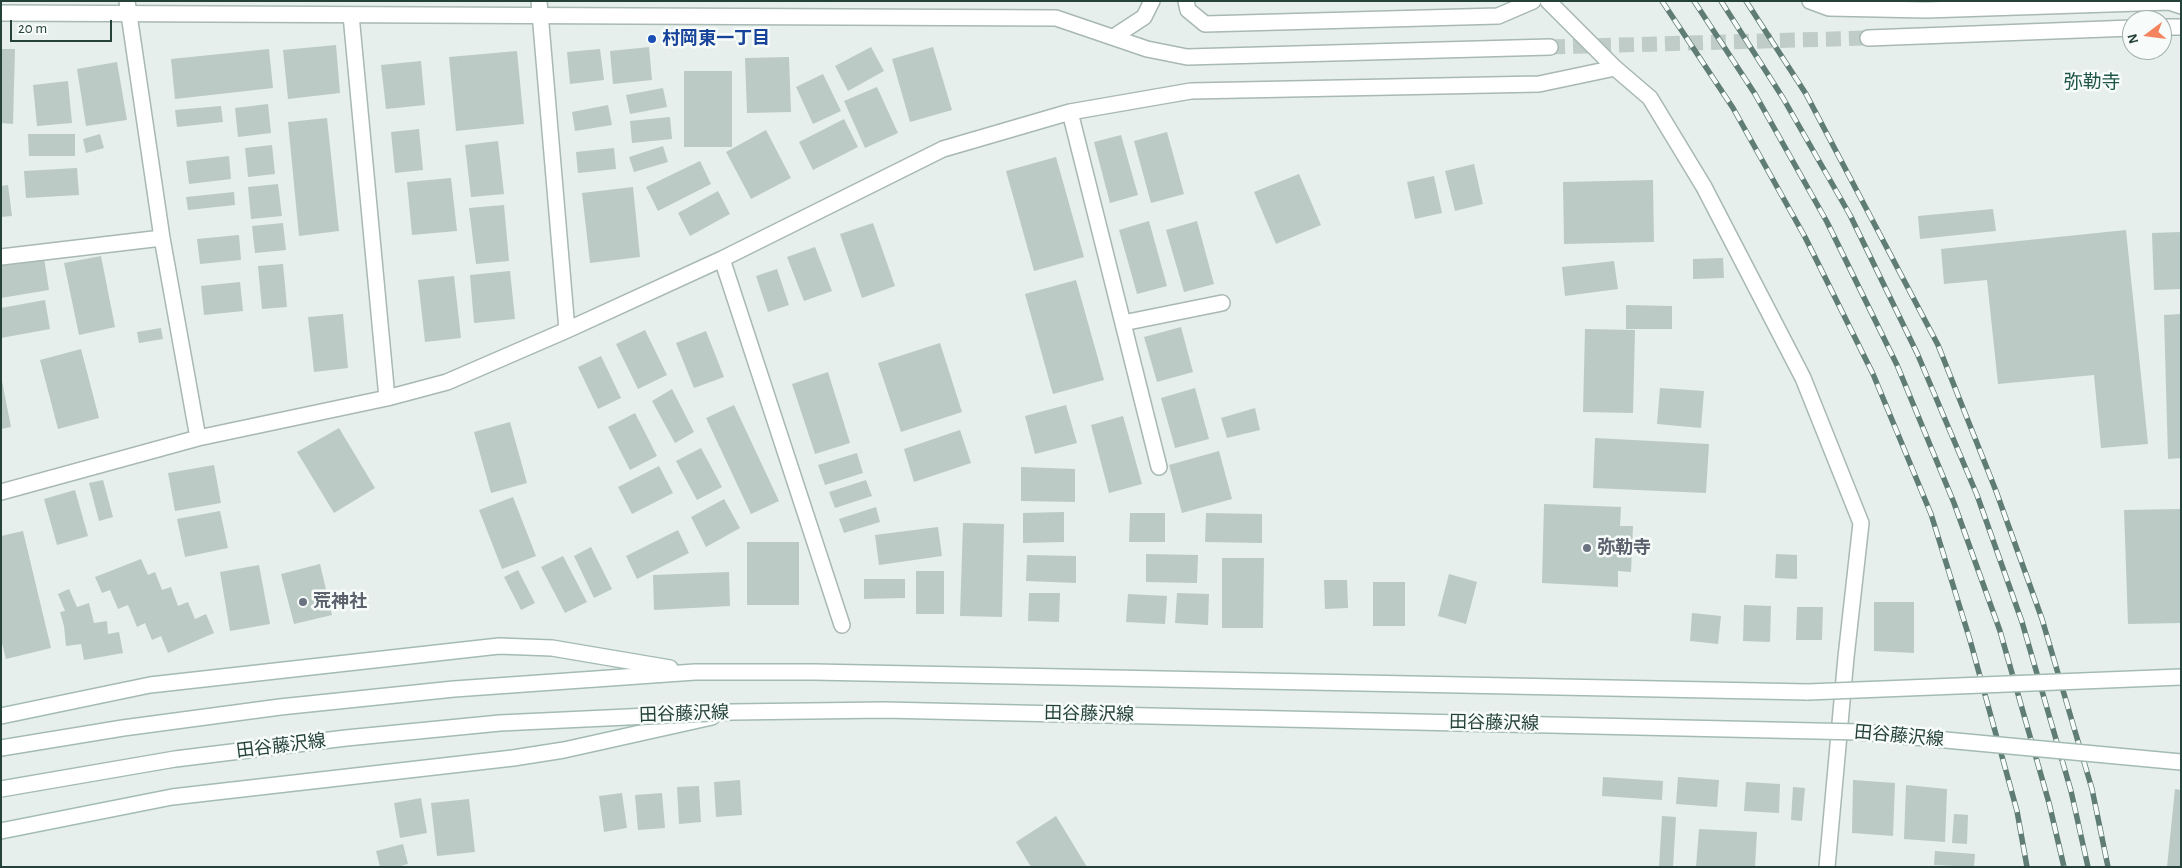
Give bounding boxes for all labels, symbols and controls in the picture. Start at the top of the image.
scale bar [12,10,115,42]
north arrow [2122,10,2172,60]
text: 20 m [18,21,47,36]
place label: 村岡東一丁目 [662,28,770,50]
text: N [2125,32,2142,45]
marker: 村岡東一丁目 [646,33,658,45]
district label: 弥勒寺 [2064,71,2120,93]
place label: 弥勒寺 [1597,537,1651,559]
marker: 弥勒寺 [1581,542,1593,554]
place label: 荒神社 [313,591,367,613]
marker: 荒神社 [297,596,309,608]
street label: 田谷藤沢線 [639,702,729,726]
street label: 田谷藤沢線 [1044,702,1134,726]
street label: 田谷藤沢線 [1449,711,1539,735]
street label: 田谷藤沢線 [1853,721,1945,751]
street label: 田谷藤沢線 [235,730,327,762]

